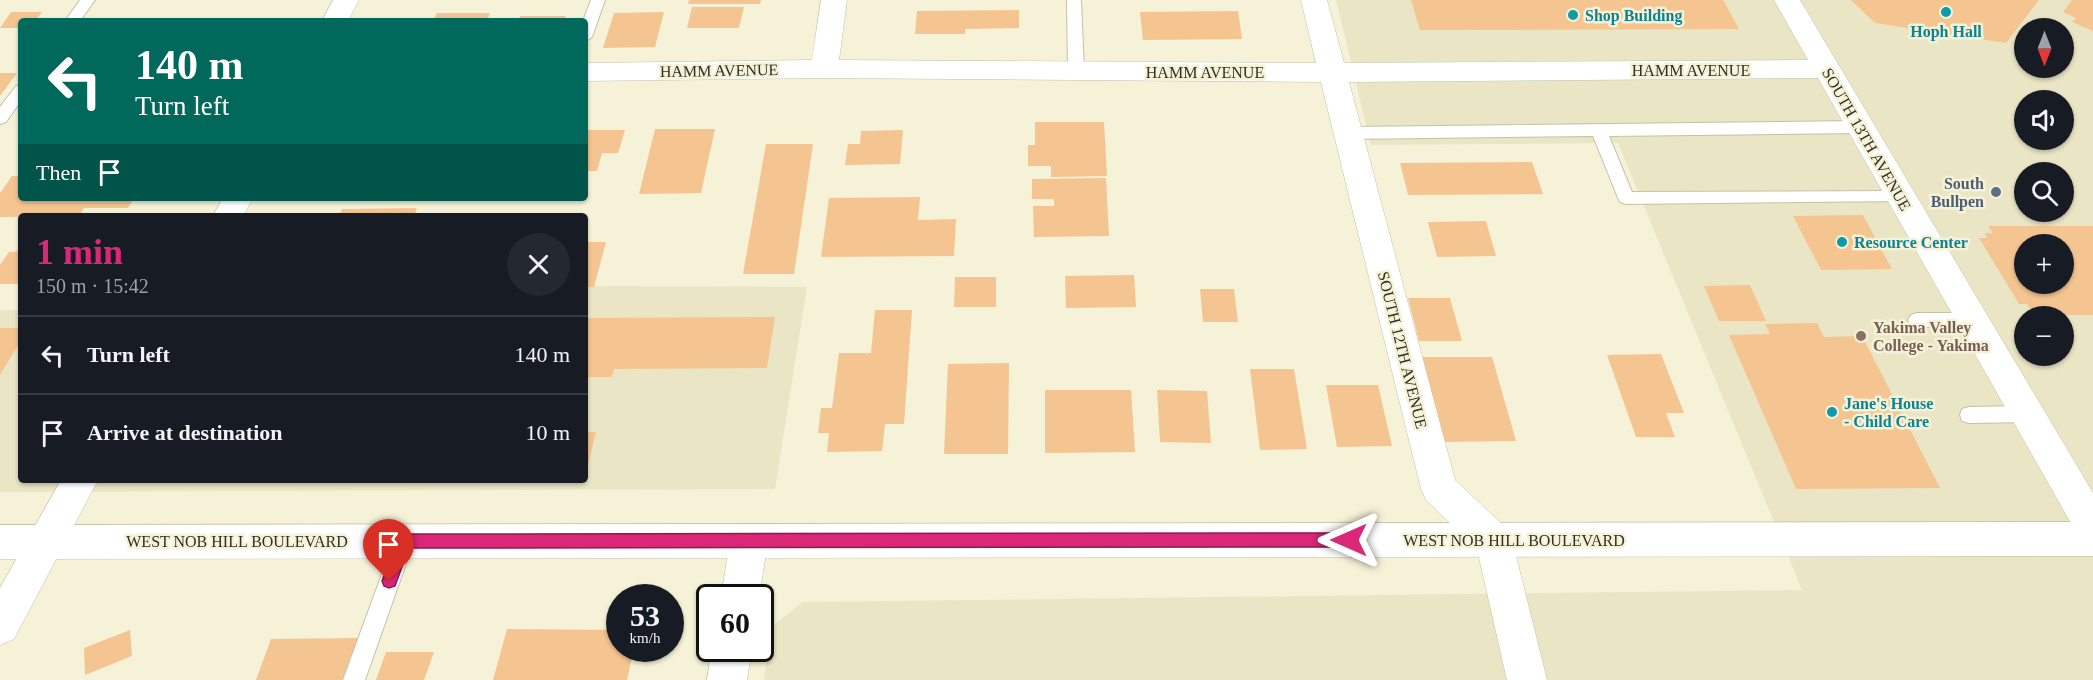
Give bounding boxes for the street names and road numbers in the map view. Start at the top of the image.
street label: HAMM AVENUE [660,61,778,80]
street label: HAMM AVENUE [1632,62,1750,79]
street label: HAMM AVENUE [1146,64,1264,81]
street label: SOUTH 13TH AVENUE [1819,65,1914,213]
street label: SOUTH 12TH AVENUE [1375,270,1430,431]
street label: WEST NOB HILL BOULEVARD [1403,532,1625,549]
street label: WEST NOB HILL BOULEVARD [126,533,348,550]

